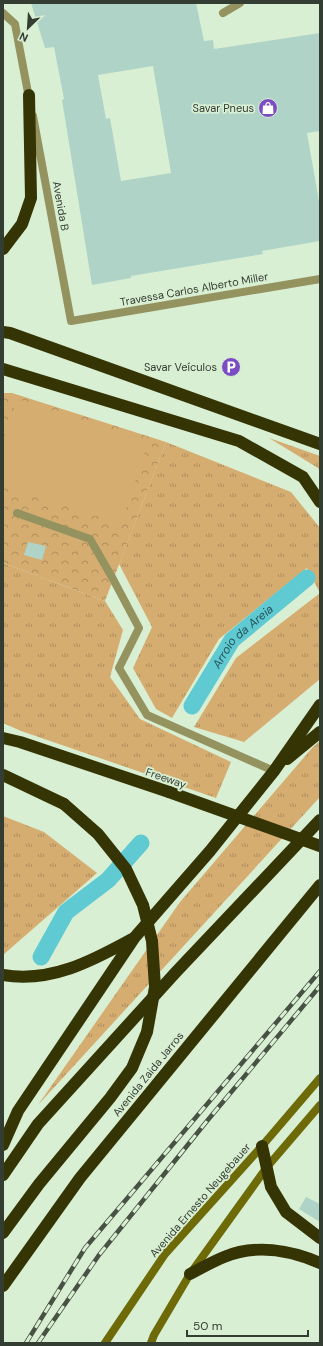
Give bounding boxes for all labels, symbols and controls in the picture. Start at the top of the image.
north arrow [8,8,48,48]
text: N [17,29,30,45]
shop icon: Savar Pneus [257,97,279,119]
place label: Savar Pneus [193,101,254,115]
street label: Avenida B [50,180,72,232]
street label: Travessa Carlos Alberto Miller [119,269,269,309]
parking icon: Savar Veículos [220,356,242,378]
place label: Savar Veículos [144,360,217,374]
water label: Arroio da Areia [208,601,277,672]
street label: Freeway [144,765,188,791]
street label: Avenida Zaida Jarros [109,1029,187,1119]
street label: Avenida Ernesto Neugebauer [147,1140,253,1260]
scale bar [187,1312,308,1338]
text: 50 m [193,1318,222,1334]

